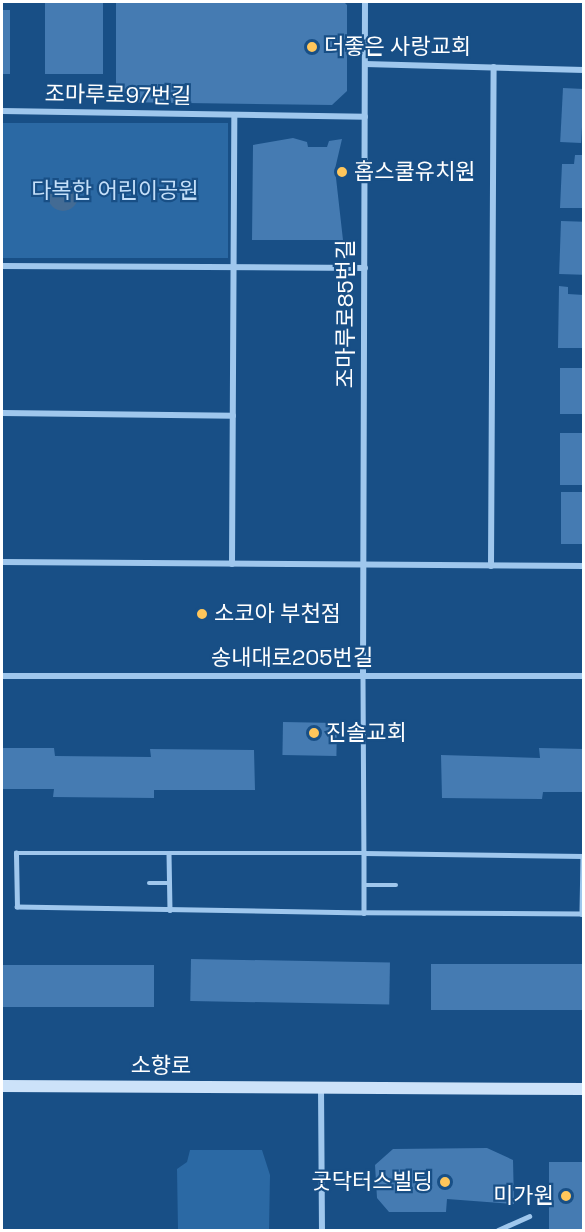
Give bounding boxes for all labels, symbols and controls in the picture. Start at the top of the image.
place label: 더좋은 사랑교회 [324,34,471,60]
marker: 더좋은 사랑교회 [305,40,319,54]
street label: 조마루로97번길 [44,81,192,109]
place label: 홉스쿨유치원 [354,159,475,185]
marker: 홉스쿨유치원 [335,165,349,179]
park label: 다복한 어린이공원 [31,178,199,204]
street label: 조마루로85번길 [333,240,359,388]
place label: 소코아 부천점 [214,601,341,627]
marker: 소코아 부천점 [195,607,209,621]
street label: 송내대로205번길 [211,645,373,671]
place label: 진솔교회 [326,720,407,746]
marker: 진솔교회 [307,726,321,740]
street label: 소향로 [131,1053,191,1079]
place label: 굿닥터스빌딩 [312,1169,433,1195]
marker: 굿닥터스빌딩 [438,1175,452,1189]
place label: 미가원 [493,1183,554,1209]
marker: 미가원 [559,1189,573,1203]

